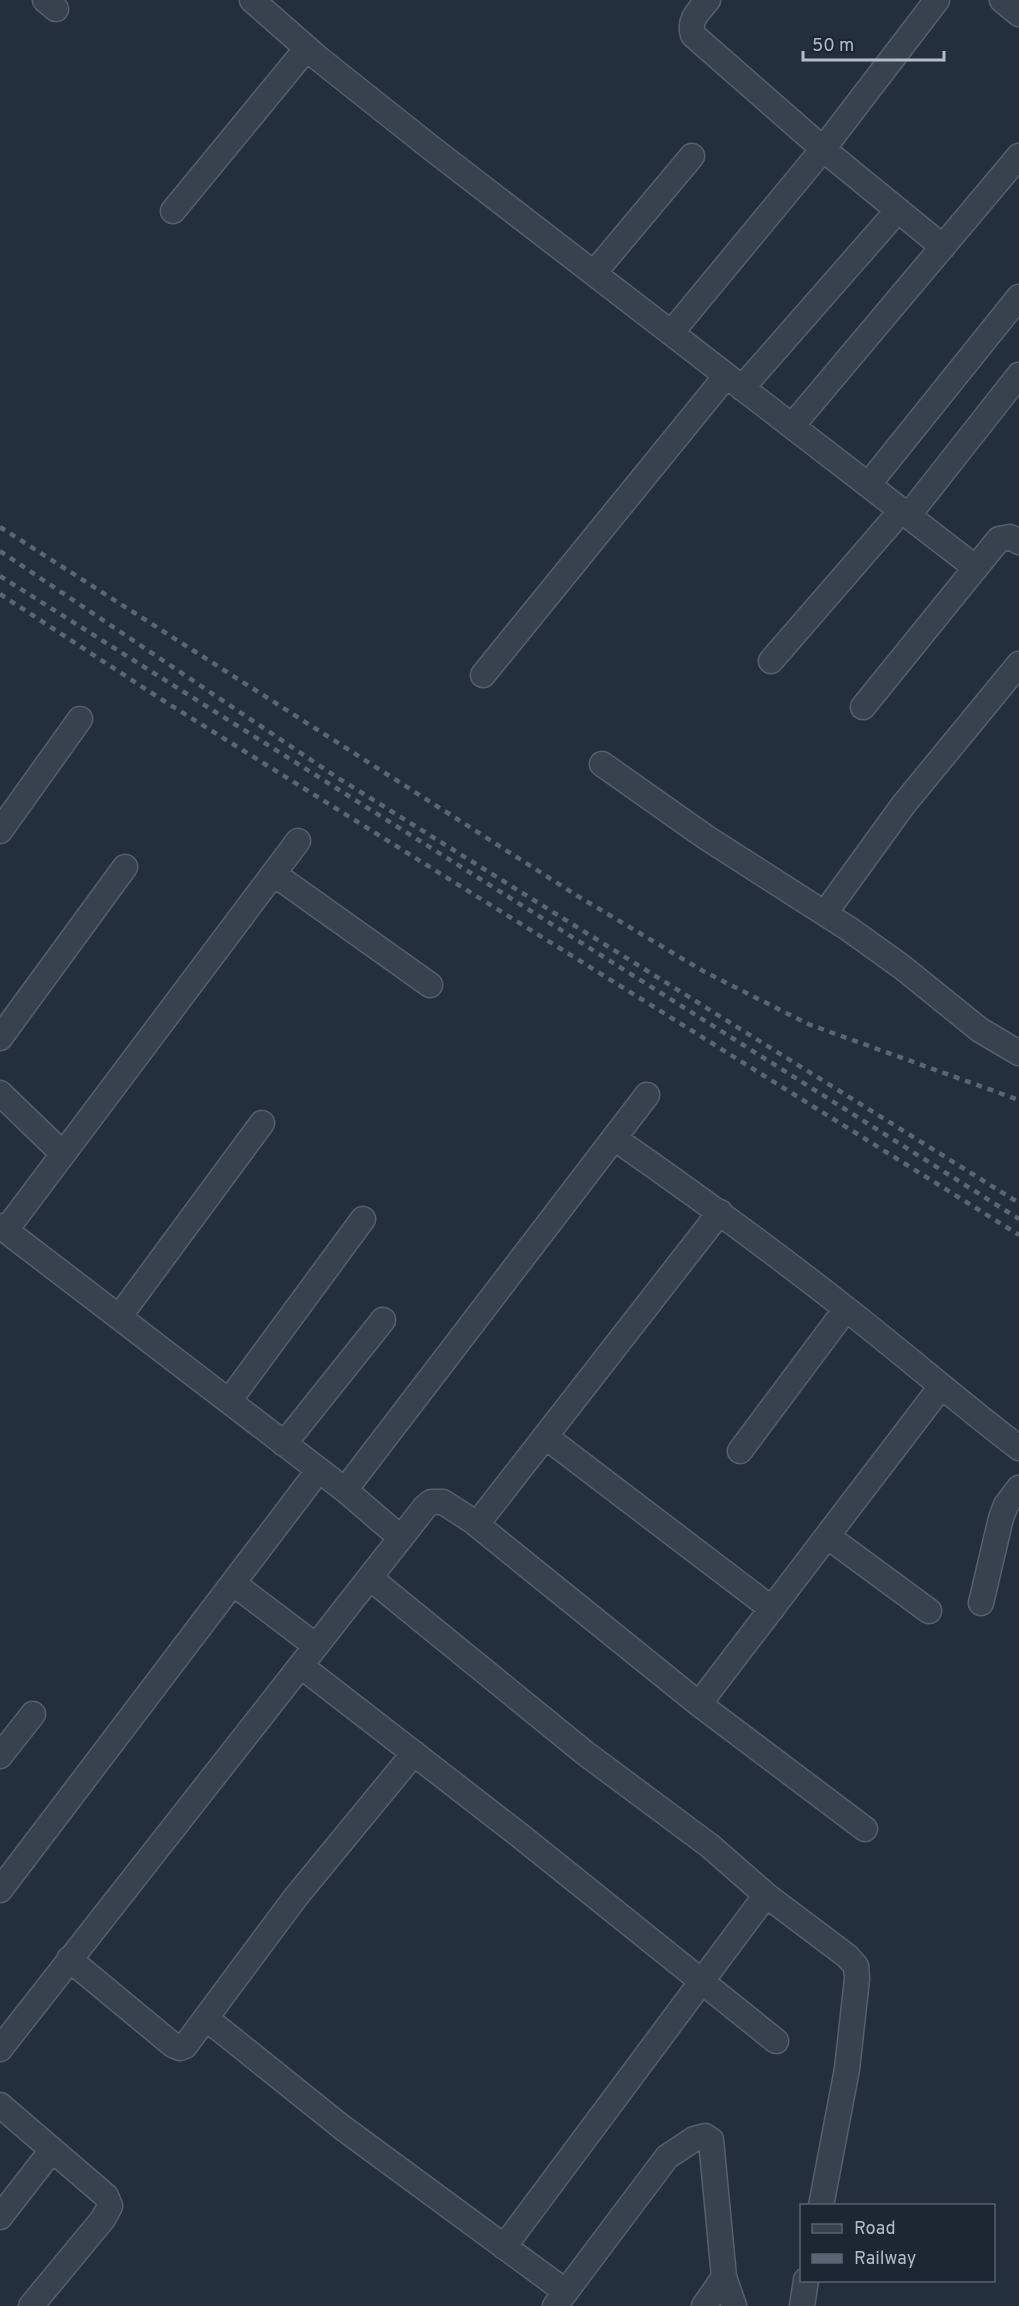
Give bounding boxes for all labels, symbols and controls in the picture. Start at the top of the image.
scale bar [803,24,944,62]
text: 50 m [812,35,854,58]
legend [800,2204,995,2282]
text: Road [854,2218,896,2241]
text: Railway [854,2248,916,2271]

